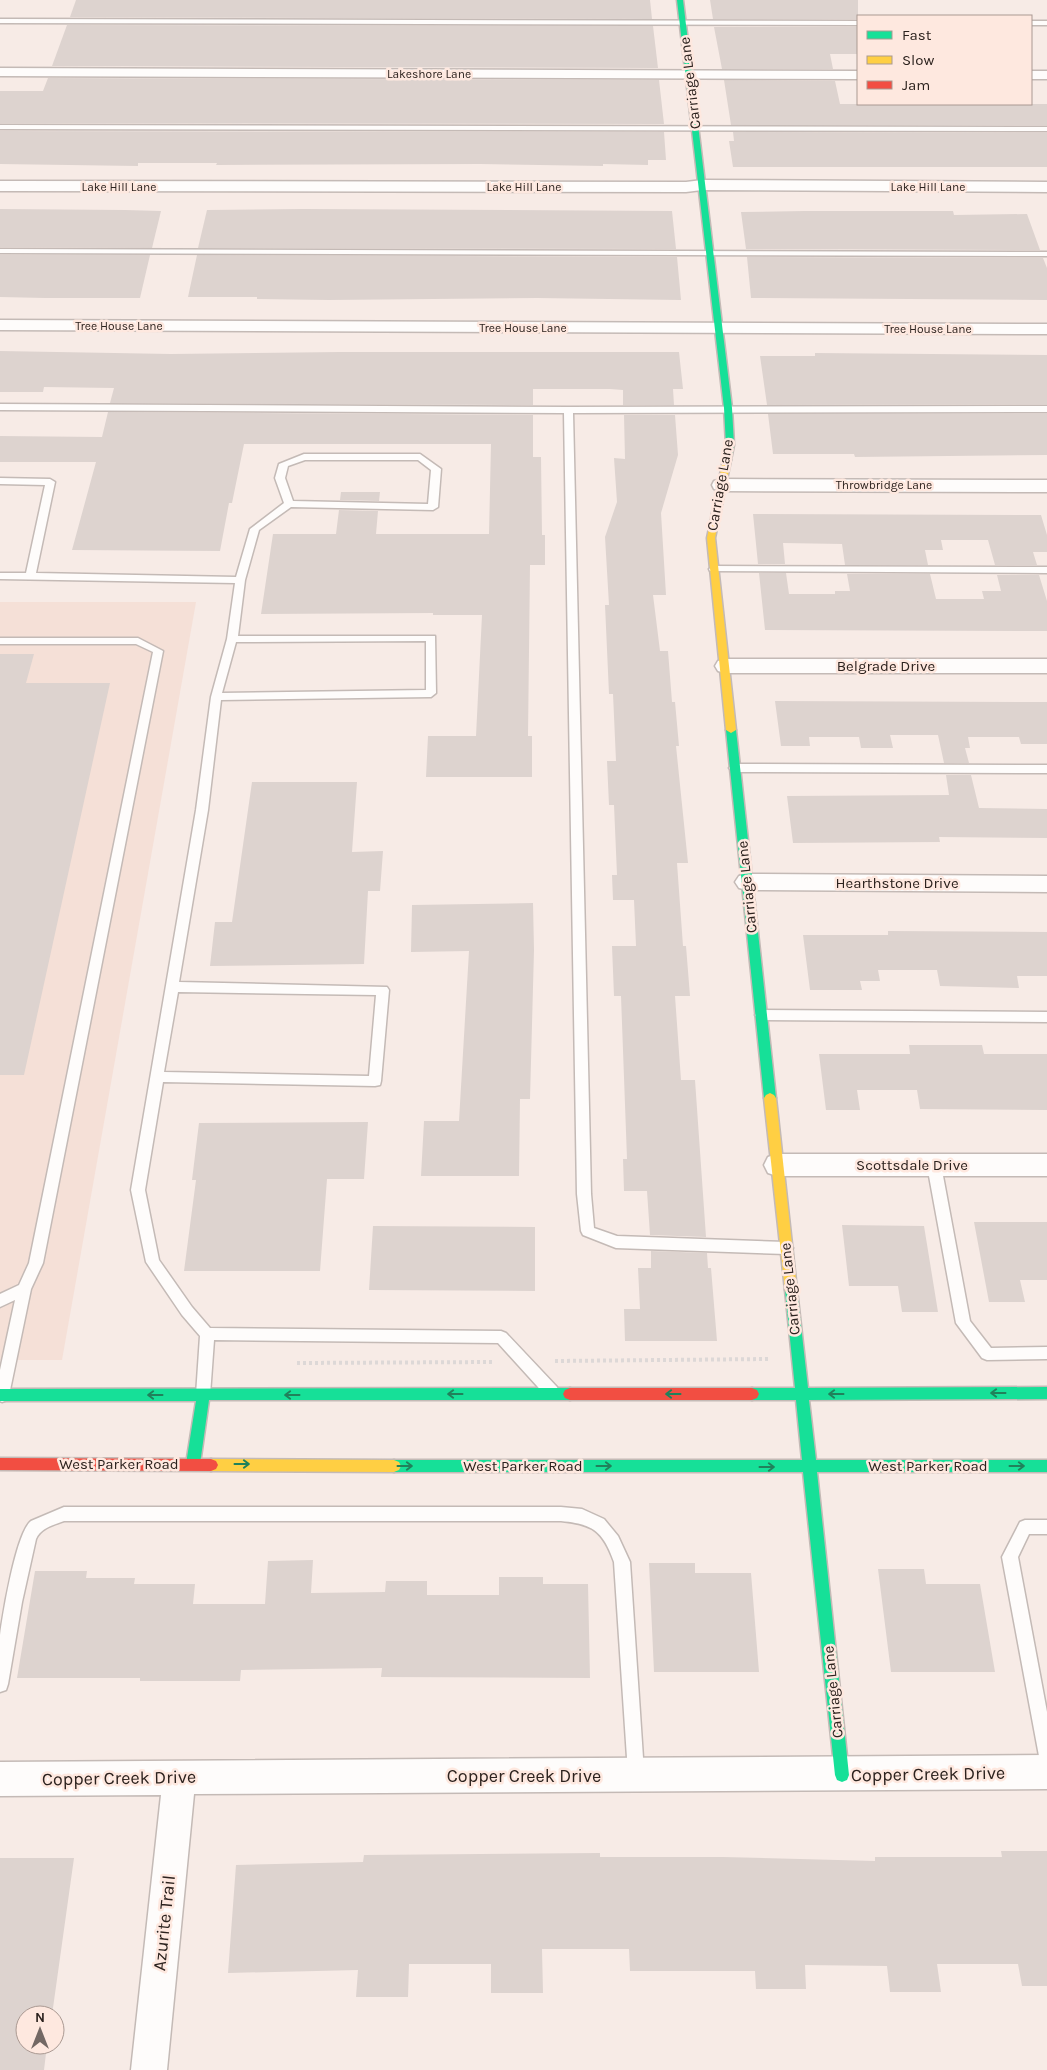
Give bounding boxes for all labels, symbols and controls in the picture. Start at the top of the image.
legend [857,15,1032,105]
text: Fast [902,26,932,44]
street label: Carriage Lane [675,36,705,130]
text: Slow [902,51,934,69]
street label: Lakeshore Lane [387,67,471,81]
text: Jam [902,76,930,94]
street label: Lake Hill Lane [82,180,156,194]
street label: Lake Hill Lane [487,180,561,194]
street label: Lake Hill Lane [891,180,965,194]
street label: Tree House Lane [75,319,163,333]
street label: Tree House Lane [479,321,567,335]
street label: Tree House Lane [884,322,972,336]
street label: Carriage Lane [703,438,737,532]
street label: Throwbridge Lane [836,478,932,492]
street label: Belgrade Drive [837,657,935,675]
street label: Carriage Lane [733,840,761,934]
street label: Hearthstone Drive [835,874,959,892]
street label: Scottsdale Drive [856,1156,968,1174]
street label: Carriage Lane [776,1242,804,1336]
one-way arrow [991,1388,1007,1398]
one-way arrow [447,1389,463,1399]
one-way arrow [666,1389,682,1399]
one-way arrow [828,1389,844,1399]
one-way arrow [147,1390,163,1400]
one-way arrow [284,1390,300,1400]
street label: West Parker Road [59,1455,179,1473]
street label: West Parker Road [463,1457,583,1475]
street label: West Parker Road [868,1457,988,1475]
one-way arrow [234,1459,250,1469]
one-way arrow [396,1461,412,1470]
one-way arrow [596,1461,612,1471]
one-way arrow [1008,1461,1024,1471]
one-way arrow [758,1462,774,1472]
street label: Carriage Lane [819,1645,847,1739]
street label: Copper Creek Drive [851,1762,1005,1786]
street label: Copper Creek Drive [447,1765,601,1787]
street label: Copper Creek Drive [42,1766,196,1790]
street label: Azurite Trail [148,1874,180,1972]
north arrow [15,2005,65,2055]
text: N [35,2009,45,2026]

